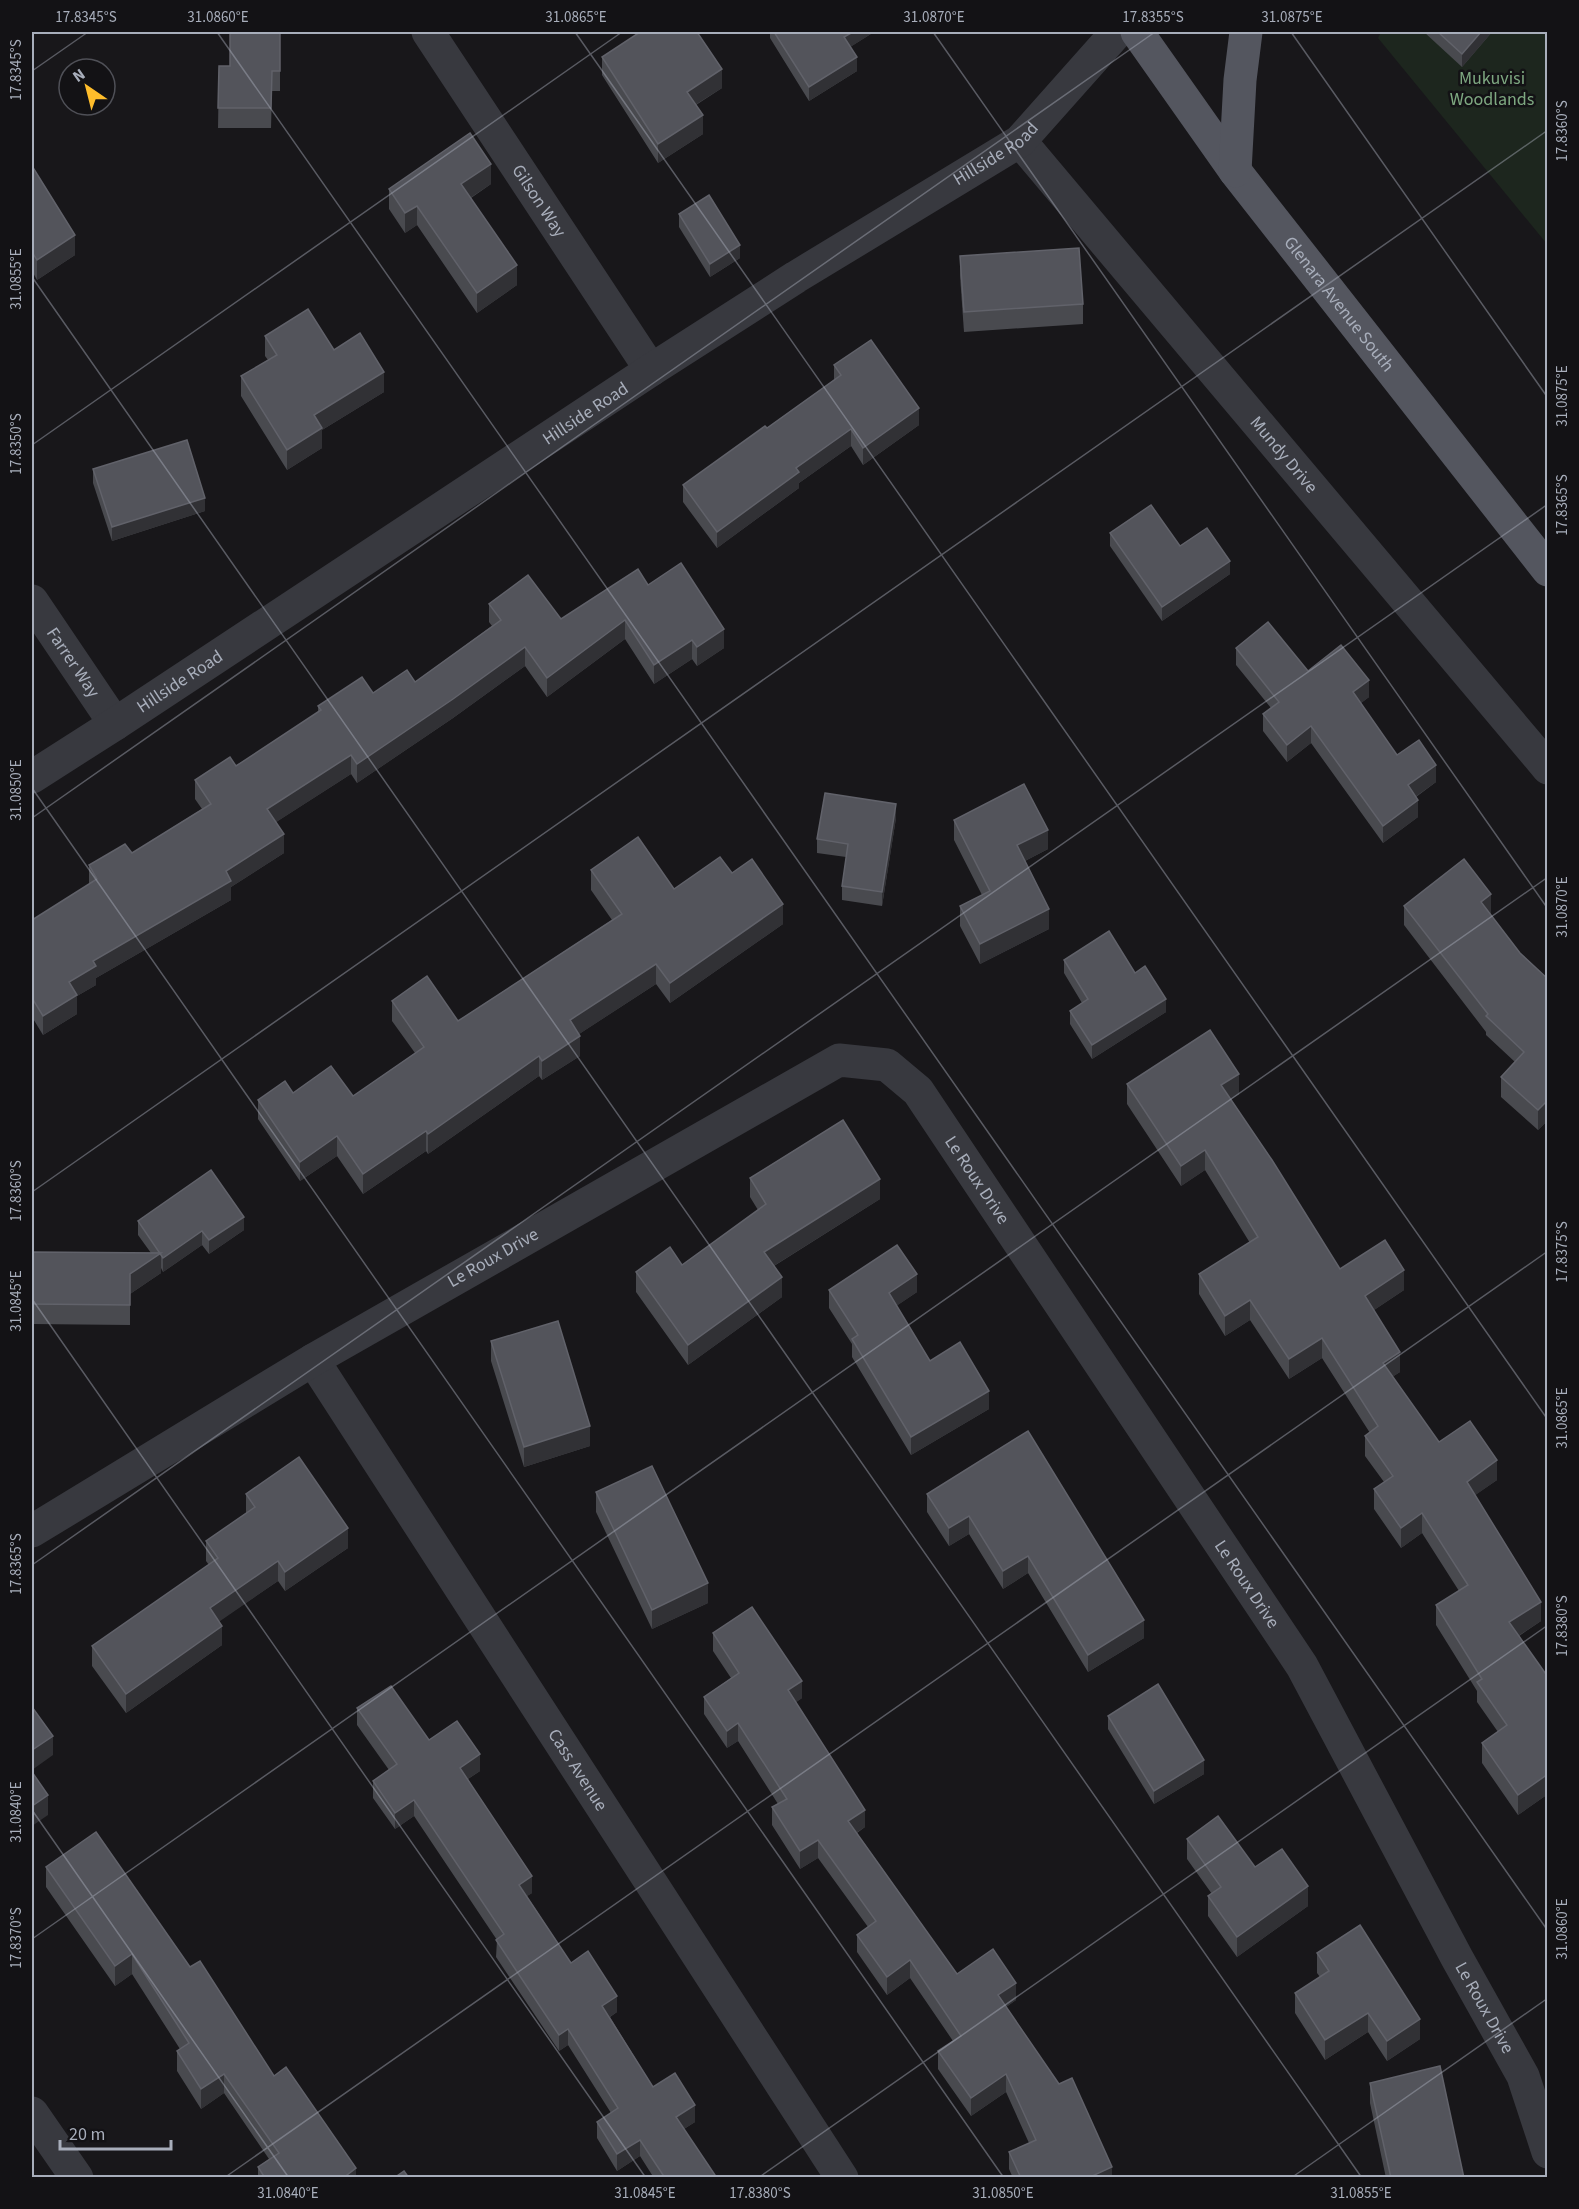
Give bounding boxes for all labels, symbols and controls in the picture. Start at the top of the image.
text: 17.8345°S [55,7,117,28]
text: 31.0860°E [187,7,249,28]
text: 31.0865°E [545,7,607,28]
text: 31.0870°E [903,7,965,28]
text: 17.8355°S [1122,7,1184,28]
text: 31.0875°E [1261,7,1323,28]
text: 17.8345°S [6,39,27,101]
north arrow [57,57,117,117]
text: N [68,63,90,88]
park label: Mukuvisi Woodlands [1450,66,1534,112]
text: 17.8360°S [1552,100,1573,162]
street label: Hillside Road [948,116,1044,191]
street label: Gilson Way [506,159,573,242]
street label: Glenara Avenue South [1278,231,1400,377]
text: 31.0855°E [6,248,27,310]
text: 31.0875°E [1552,365,1573,427]
street label: Hillside Road [537,376,633,451]
street label: Mundy Drive [1244,411,1324,499]
text: 17.8350°S [6,413,27,475]
text: 17.8365°S [1552,474,1573,536]
street label: Farrer Way [41,622,106,703]
street label: Hillside Road [132,644,228,719]
text: 31.0850°E [6,759,27,821]
text: 31.0870°E [1552,876,1573,938]
street label: Le Roux Drive [939,1131,1016,1229]
text: 17.8360°S [6,1160,27,1222]
street label: Le Roux Drive [443,1221,543,1293]
text: 17.8375°S [1552,1221,1573,1283]
text: 31.0845°E [6,1270,27,1332]
text: 31.0865°E [1552,1387,1573,1449]
text: 17.8365°S [6,1533,27,1595]
street label: Le Roux Drive [1209,1535,1286,1633]
text: 17.8380°S [1552,1595,1573,1657]
street label: Cass Avenue [542,1724,614,1816]
text: 31.0840°E [6,1781,27,1843]
text: 31.0860°E [1552,1898,1573,1960]
text: 17.8370°S [6,1907,27,1969]
street label: Le Roux Drive [1449,1957,1520,2058]
scale bar [60,2113,171,2151]
text: 20 m [69,2122,105,2147]
text: 31.0840°E [257,2183,319,2204]
text: 31.0845°E [614,2183,676,2204]
text: 17.8380°S [729,2183,791,2204]
text: 31.0850°E [972,2183,1034,2204]
text: 31.0855°E [1330,2183,1392,2204]

